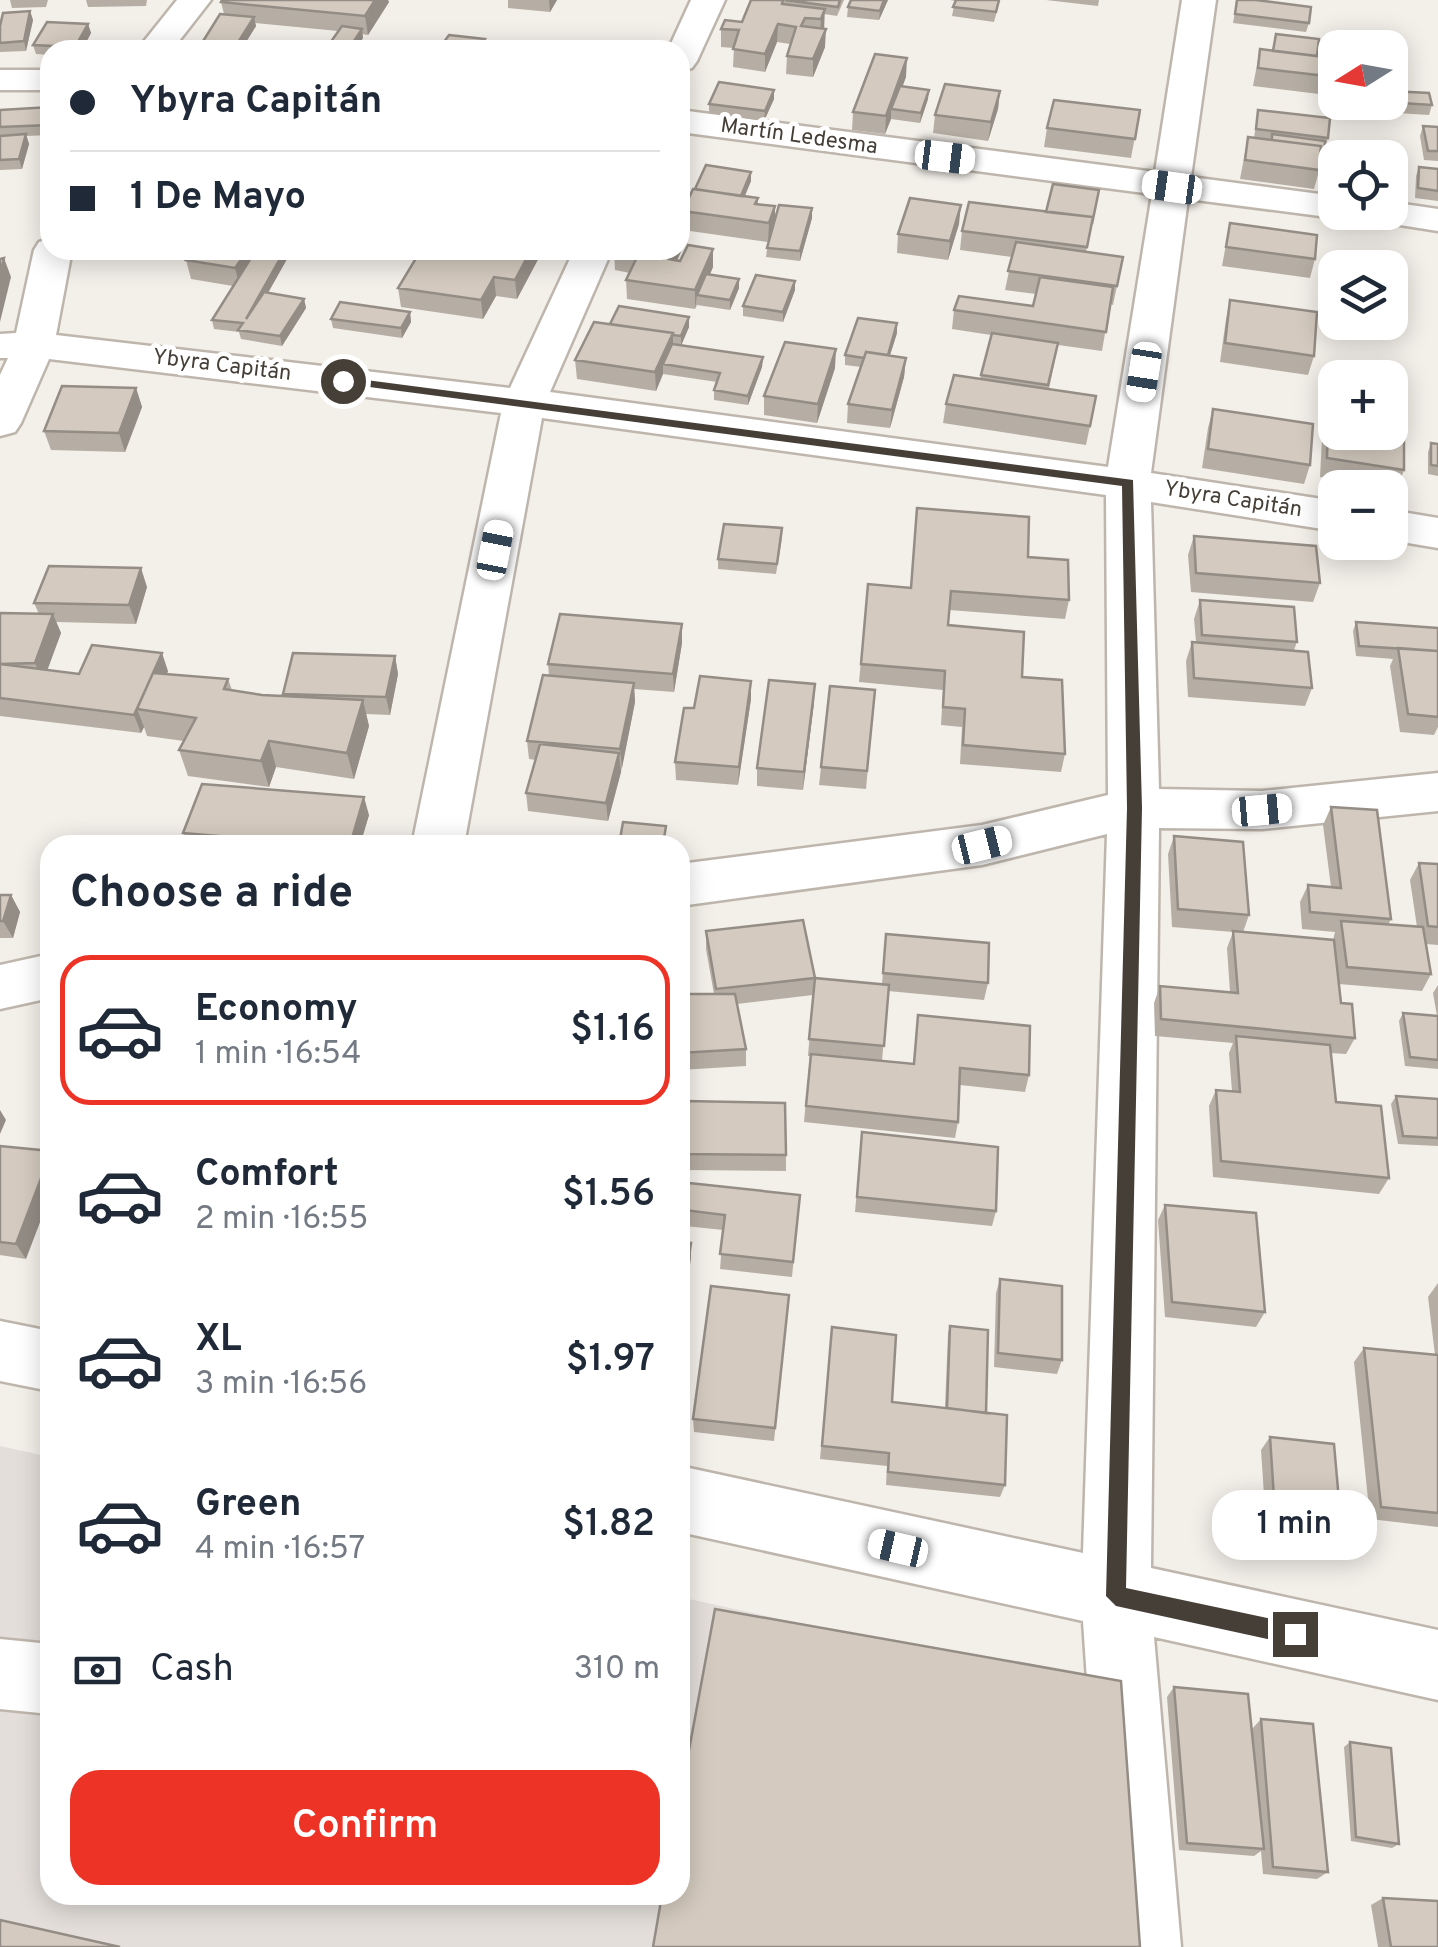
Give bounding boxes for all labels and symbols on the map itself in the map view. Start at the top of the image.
north arrow [1318,30,1408,120]
street label: Martín Ledesma [719,113,879,161]
car [913,138,977,176]
car [1140,168,1204,206]
car [1124,340,1164,404]
street label: Ybyra Capitán [151,344,293,388]
route start [321,359,366,404]
street label: Ybyra Capitán [1162,476,1304,524]
car [475,518,515,582]
car [1231,792,1293,828]
car [949,823,1015,867]
callout: 1 min [1212,1489,1378,1559]
car [865,1527,931,1569]
route end [1273,1612,1318,1657]

